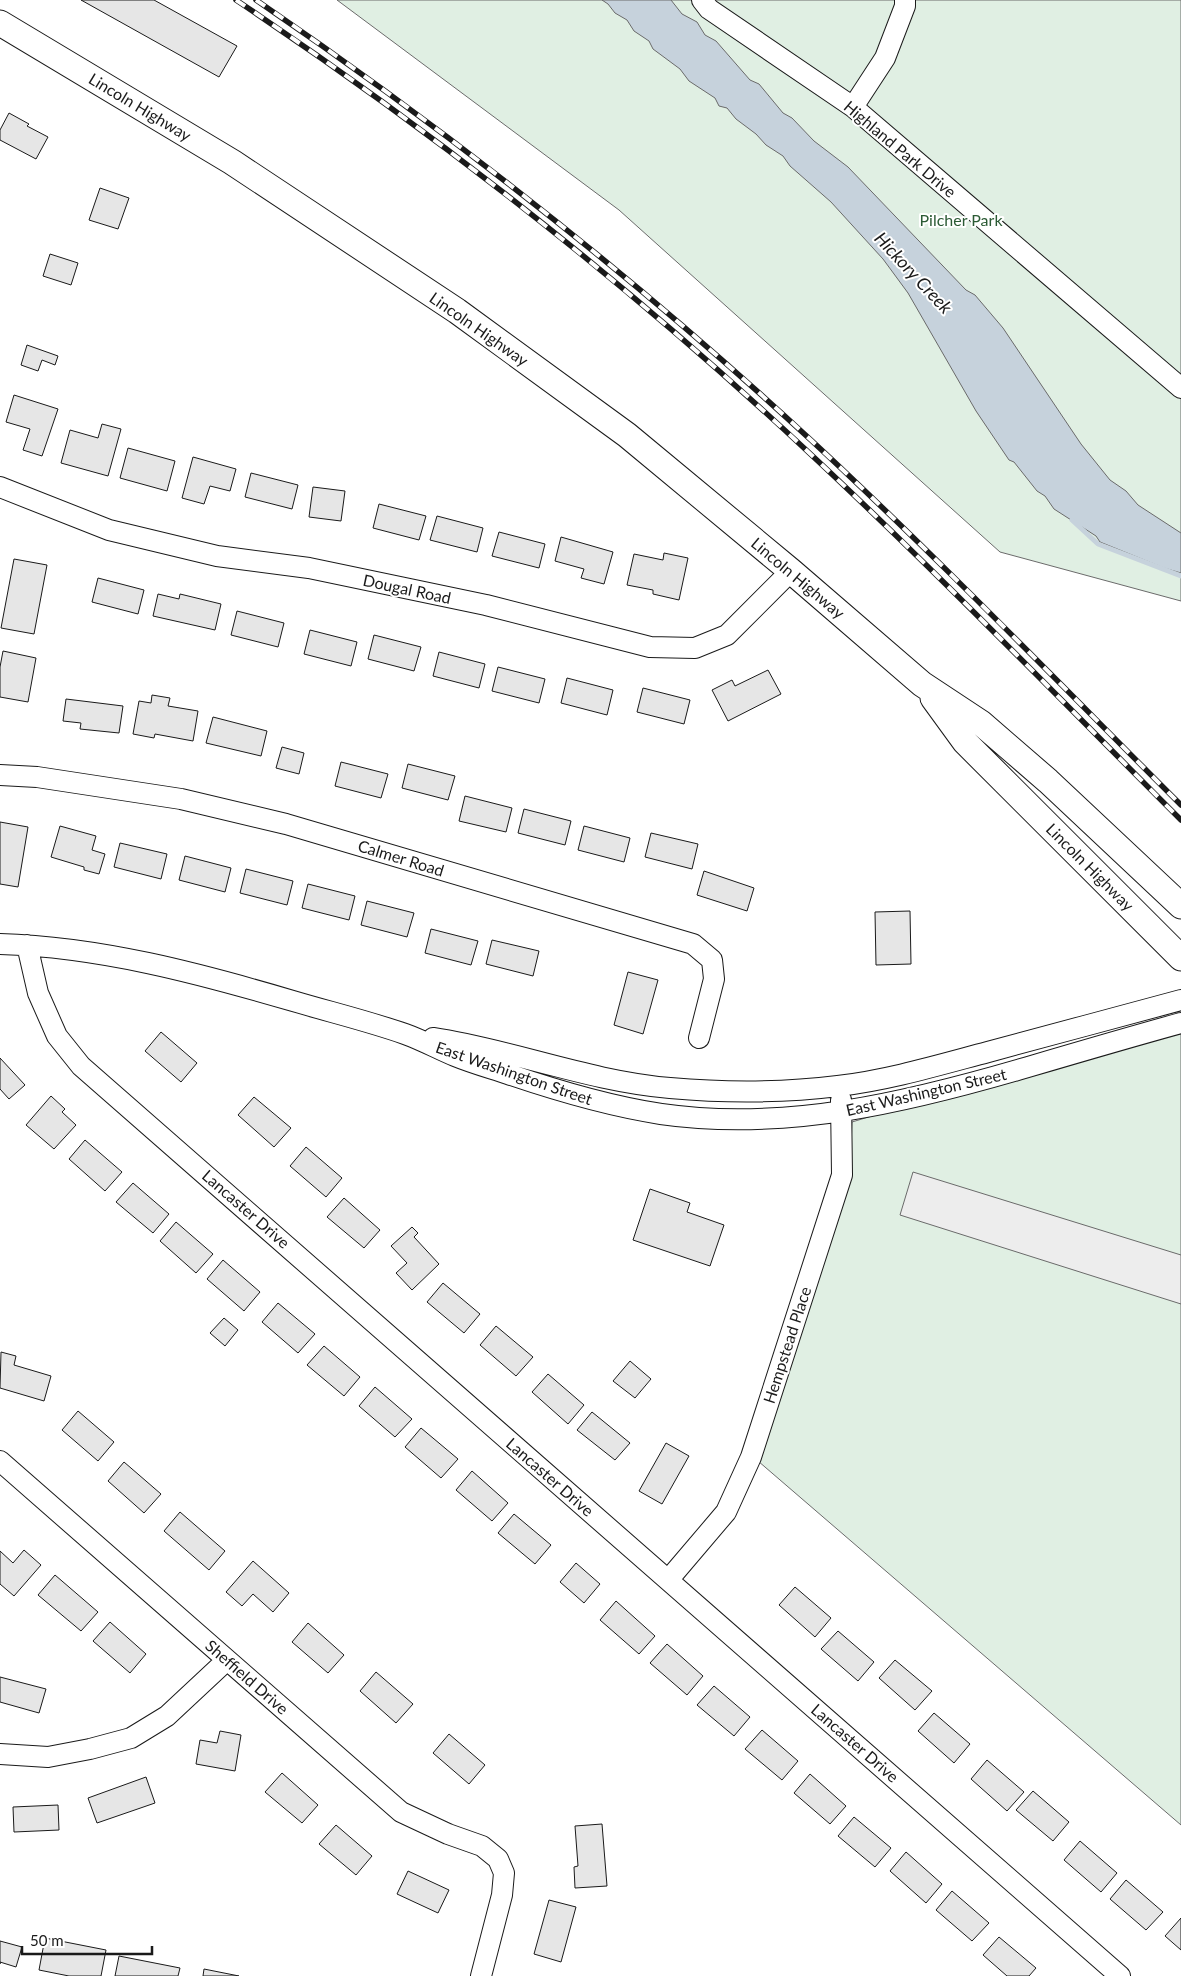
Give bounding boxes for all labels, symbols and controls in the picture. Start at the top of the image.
street label: Lincoln Highway [86,69,195,145]
street label: Highland Park Drive [840,96,960,201]
park label: Pilcher Park [919,210,1003,229]
water label: Hickory Creek [870,227,957,318]
street label: Lincoln Highway [426,288,533,370]
street label: Lincoln Highway [748,533,849,623]
street label: Dougal Road [361,570,453,607]
street label: Lincoln Highway [1043,819,1139,915]
street label: Calmer Road [356,835,447,880]
street label: East Washington Street [433,1037,595,1108]
street label: East Washington Street [844,1064,1008,1119]
street label: Lancaster Drive [199,1166,294,1252]
street label: Hempstead Place [759,1284,814,1406]
street label: Lancaster Drive [503,1434,598,1520]
street label: Sheffield Drive [202,1636,293,1718]
street label: Lancaster Drive [808,1700,903,1786]
scale bar [22,1924,152,1956]
text: 50 m [30,1931,64,1949]

